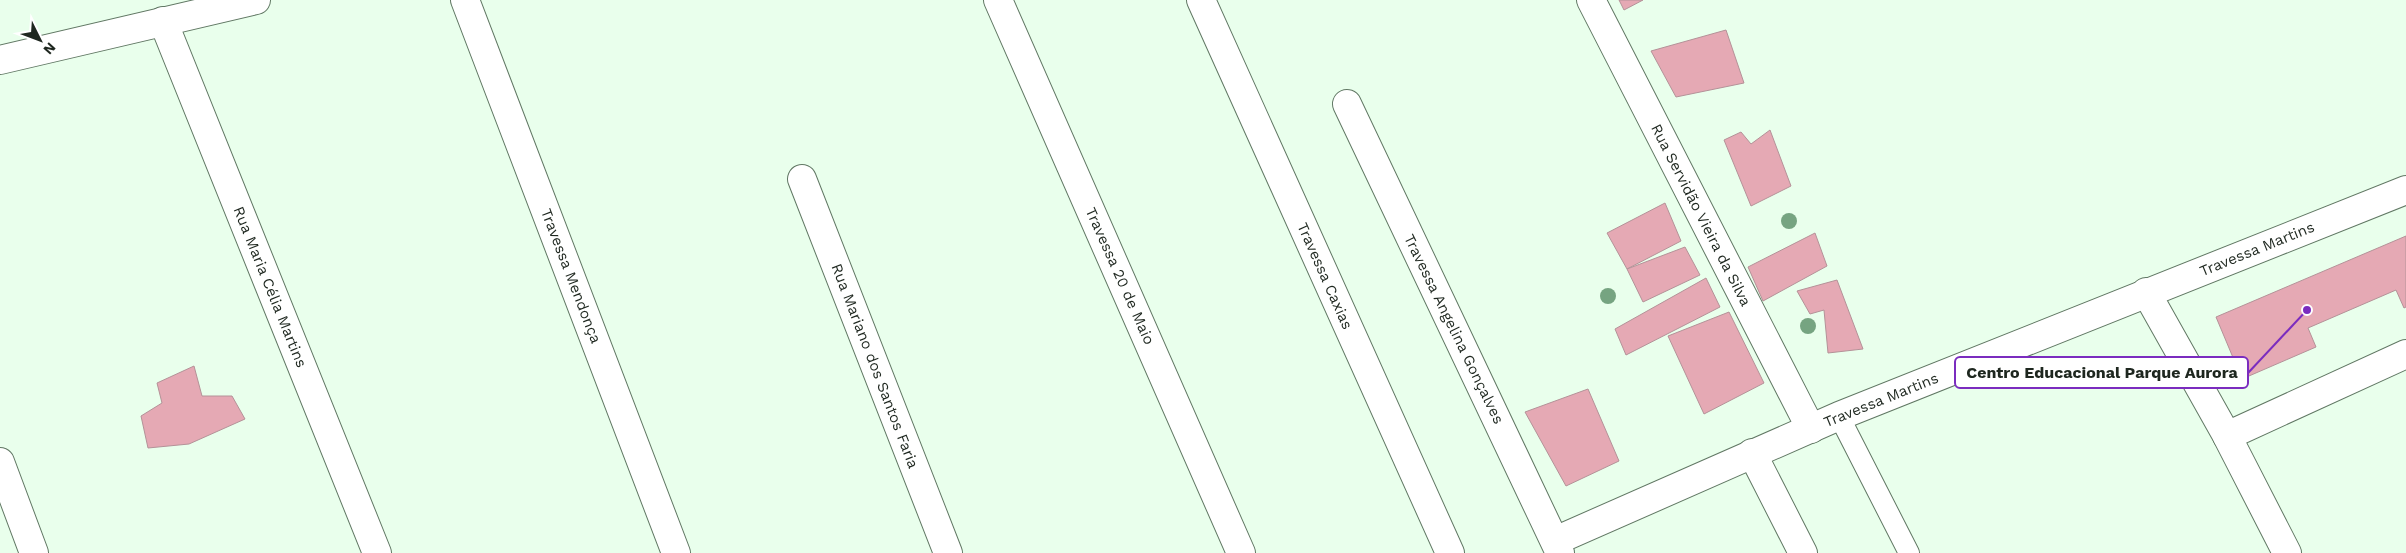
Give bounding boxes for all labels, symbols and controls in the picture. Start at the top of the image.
north arrow [15,15,65,65]
text: N [40,39,59,58]
street label: Rua Servidão Vieira da Silva [1647,121,1755,310]
street label: Rua Maria Célia Martins [229,204,311,370]
street label: Travessa 20 de Maio [1082,205,1158,347]
street label: Travessa Mendonça [537,206,605,346]
street label: Travessa Martins [2197,218,2317,280]
street label: Travessa Caxias [1293,220,1357,332]
street label: Travessa Angelina Gonçalves [1400,231,1508,427]
street label: Rua Mariano dos Santos Faria [828,261,923,471]
callout: Centro Educacional Parque Aurora [1955,357,2248,388]
text: Centro Educacional Parque Aurora [1966,363,2238,382]
street label: Travessa Martins [1821,369,1941,431]

